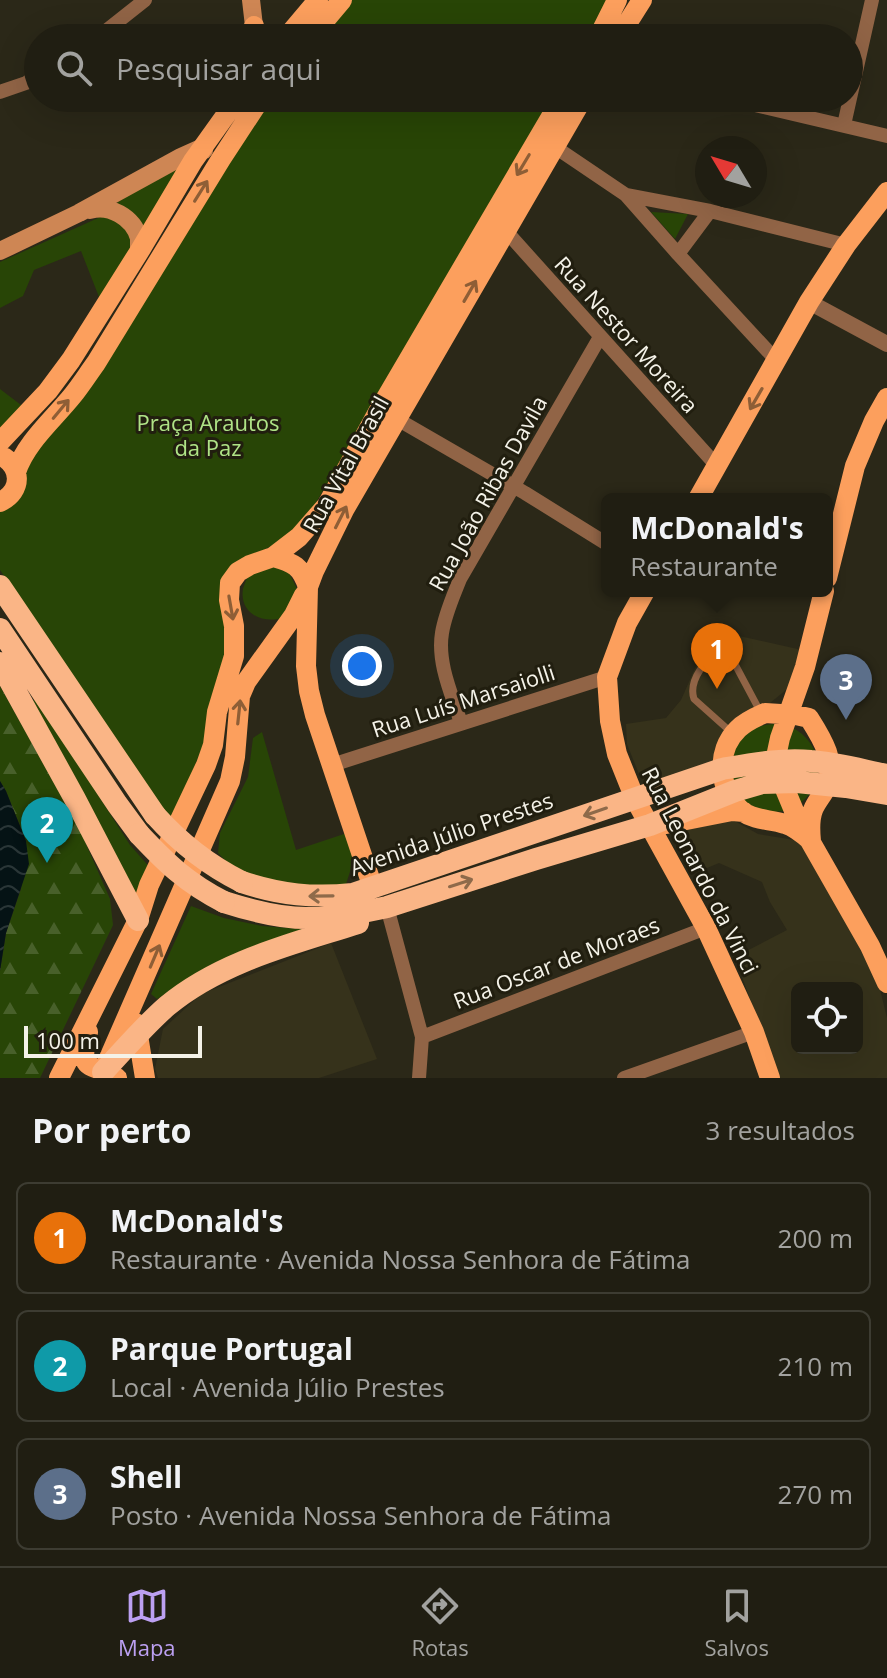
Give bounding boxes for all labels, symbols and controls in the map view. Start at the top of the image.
search box [24,24,863,112]
icon: search [52,46,96,90]
text: Pesquisar aqui [116,48,322,89]
north arrow [695,136,767,208]
one-way arrow [514,153,530,176]
one-way arrow [194,180,210,203]
street label: Rua Nestor Moreira [548,249,706,419]
one-way arrow [462,280,478,303]
one-way arrow [748,387,764,410]
street label: Rua Vital Brasil [295,390,395,538]
street label: Rua João Ribas Davila [421,390,553,596]
one-way arrow [52,400,70,420]
park label: Praça Arautos da Paz [136,407,280,462]
popup [601,493,833,597]
one-way arrow [334,505,349,529]
text: McDonald's [630,507,804,548]
text: Restaurante [630,548,778,584]
one-way arrow [224,595,239,621]
pin: 1 [691,623,743,689]
your location [342,646,382,686]
pin: 3 [820,654,872,720]
street label: Rua Luís Marsaiolli [368,656,558,744]
one-way arrow [231,699,246,726]
street label: Rua Leonardo da Vinci [636,761,766,979]
street label: Avenida Júlio Prestes [345,784,557,882]
pin: 2 [21,797,73,863]
one-way arrow [583,806,608,821]
one-way arrow [449,875,474,890]
one-way arrow [308,889,335,904]
street label: Rua Oscar de Moraes [449,909,663,1015]
one-way arrow [148,944,163,968]
map controls [791,982,863,1054]
button: locate [791,982,863,1054]
scale bar [24,1022,202,1058]
text: 100 m [36,1025,100,1055]
text: Por perto [32,1107,192,1153]
text: 3 resultados [706,1112,855,1148]
text: McDonald's [110,1200,283,1241]
text: 1 [53,1220,67,1256]
text: 200 m [778,1220,853,1256]
text: Restaurante · Avenida Nossa Senhora de Fátima [110,1241,690,1277]
text: Parque Portugal [110,1328,353,1369]
text: 2 [53,1348,67,1384]
text: 210 m [778,1348,853,1384]
text: Local · Avenida Júlio Prestes [110,1369,445,1405]
text: Shell [110,1456,182,1497]
text: 3 [53,1476,67,1512]
text: 270 m [778,1476,853,1512]
text: Posto · Avenida Nossa Senhora de Fátima [110,1497,611,1533]
tab: Mapa [118,1584,176,1662]
tab: Rotas [411,1584,469,1662]
tab: Salvos [705,1584,769,1662]

